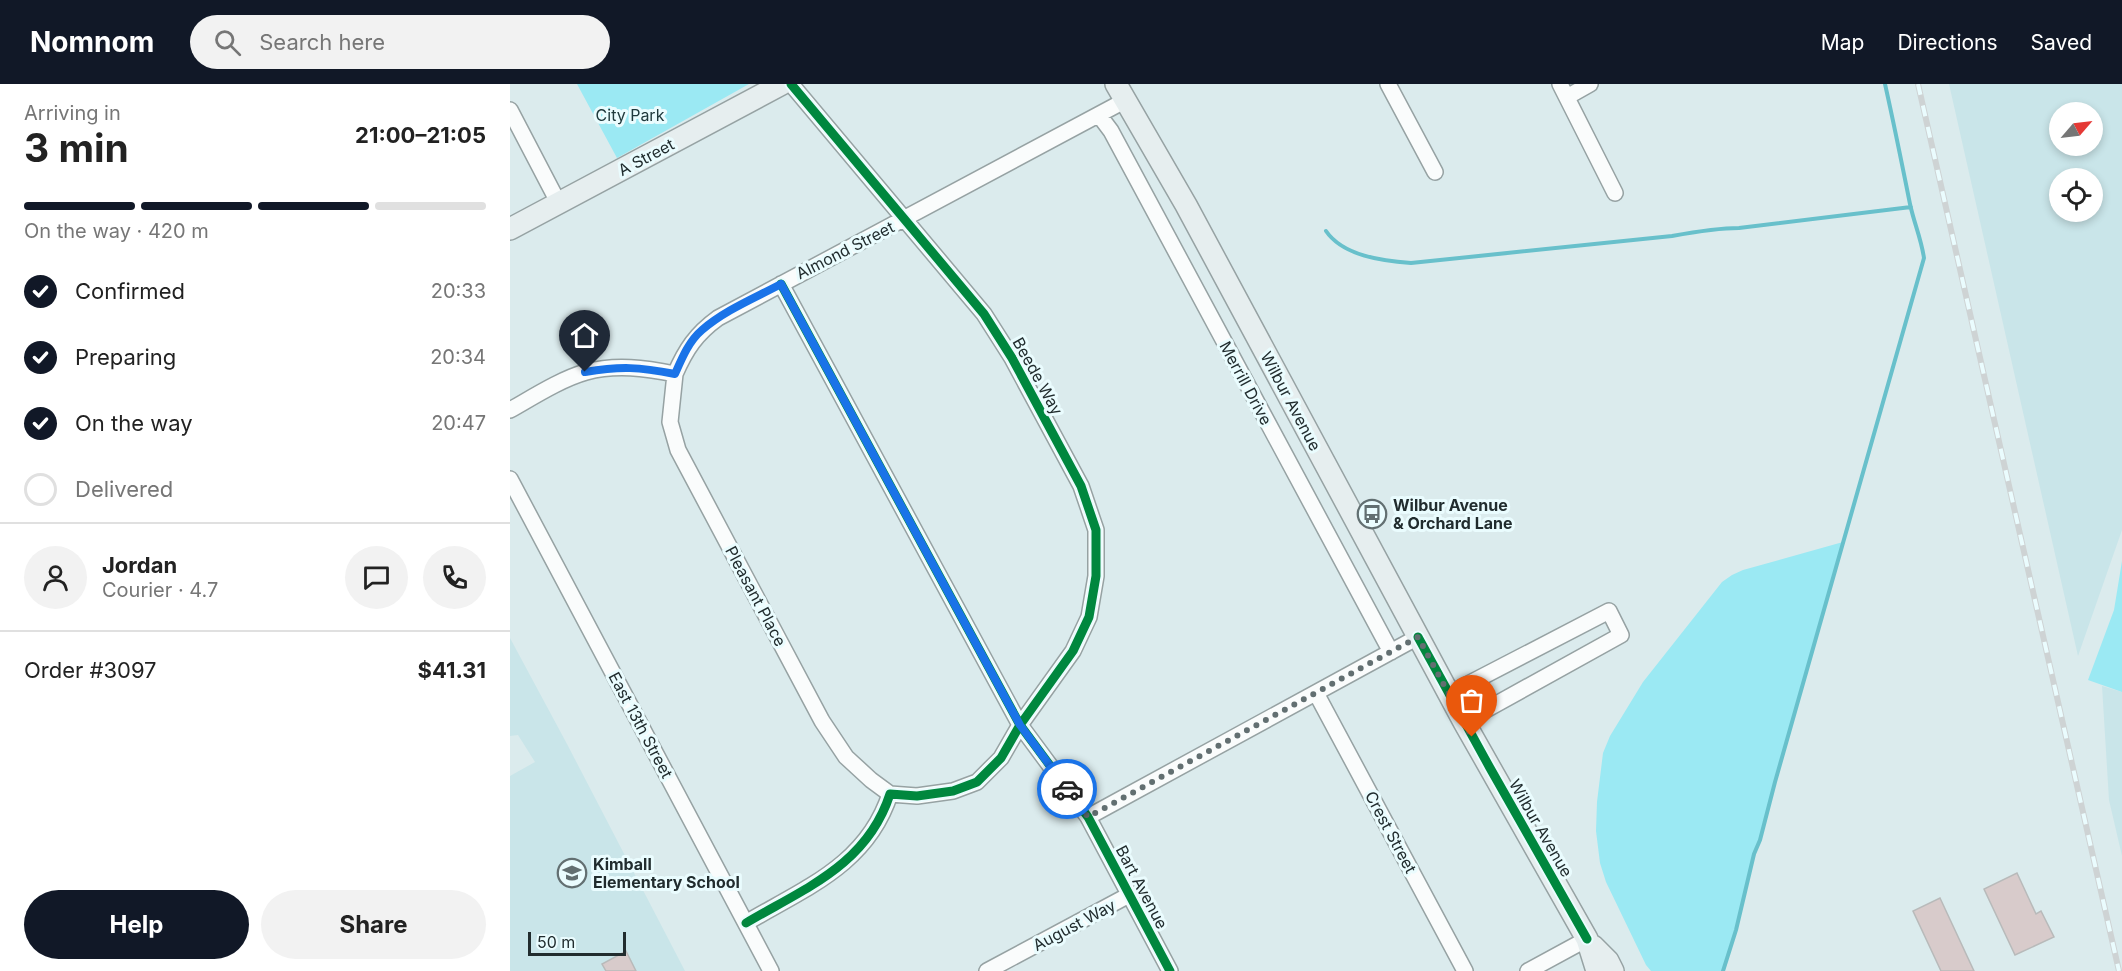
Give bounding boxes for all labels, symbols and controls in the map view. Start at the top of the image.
search box [190,15,610,69]
text: Nomnom [30,25,154,59]
icon: search [211,26,244,59]
text: Search here [259,29,385,55]
text: Map [1821,30,1864,55]
text: Directions [1897,30,1998,55]
text: Saved [2031,30,2092,55]
text: Arriving in [24,101,121,125]
north arrow [2049,102,2103,156]
map controls [2049,102,2103,222]
park label: City Park [596,105,665,125]
text: 21:00–21:05 [355,122,486,148]
text: 3 min [24,124,129,171]
street label: A Street [615,134,677,180]
button: locate [2049,168,2103,222]
street label: Almond Street [793,217,897,283]
text: On the way · 420 m [24,219,209,243]
icon: check [24,275,57,308]
text: Confirmed [75,278,185,304]
text: 20:33 [431,279,486,303]
pin [559,310,610,372]
icon: home [568,319,601,352]
street label: Beede Way [1009,334,1067,418]
street label: Merrill Drive [1216,338,1276,428]
icon: check [24,341,57,374]
text: Preparing [75,344,176,370]
text: 20:34 [430,345,486,369]
street label: Wilbur Avenue [1256,348,1326,454]
icon: check [24,407,57,440]
text: On the way [75,410,193,436]
text: 20:47 [431,411,486,435]
text: Delivered [75,476,173,502]
place label: Wilbur Avenue & Orchard Lane [1393,495,1512,533]
bus stop icon: Wilbur Avenue & Orchard Lane [1356,498,1388,530]
street label: Pleasant Place [721,542,791,650]
button: person [24,546,87,609]
button: chat [345,546,408,609]
button: phone [423,546,486,609]
text: Jordan [102,552,177,578]
text: Courier · 4.7 [102,578,218,602]
text: Order #3097 [24,657,157,683]
text: $41.31 [418,657,486,683]
street label: East 13th Street [605,668,677,782]
pin [1446,675,1497,737]
icon: bag [1455,684,1488,717]
courier [1037,759,1097,819]
icon: car [1051,773,1084,806]
street label: Wilbur Avenue [1505,776,1577,880]
street label: Crest Street [1361,788,1421,876]
street label: Bart Avenue [1112,842,1172,932]
place label: Kimball Elementary School [593,854,740,892]
school or university icon: Kimball Elementary School [556,857,588,889]
button: Help [24,890,249,959]
button: Share [261,890,486,959]
street label: August Way [1029,895,1119,955]
scale bar [528,929,626,956]
text: 50 m [537,932,575,952]

